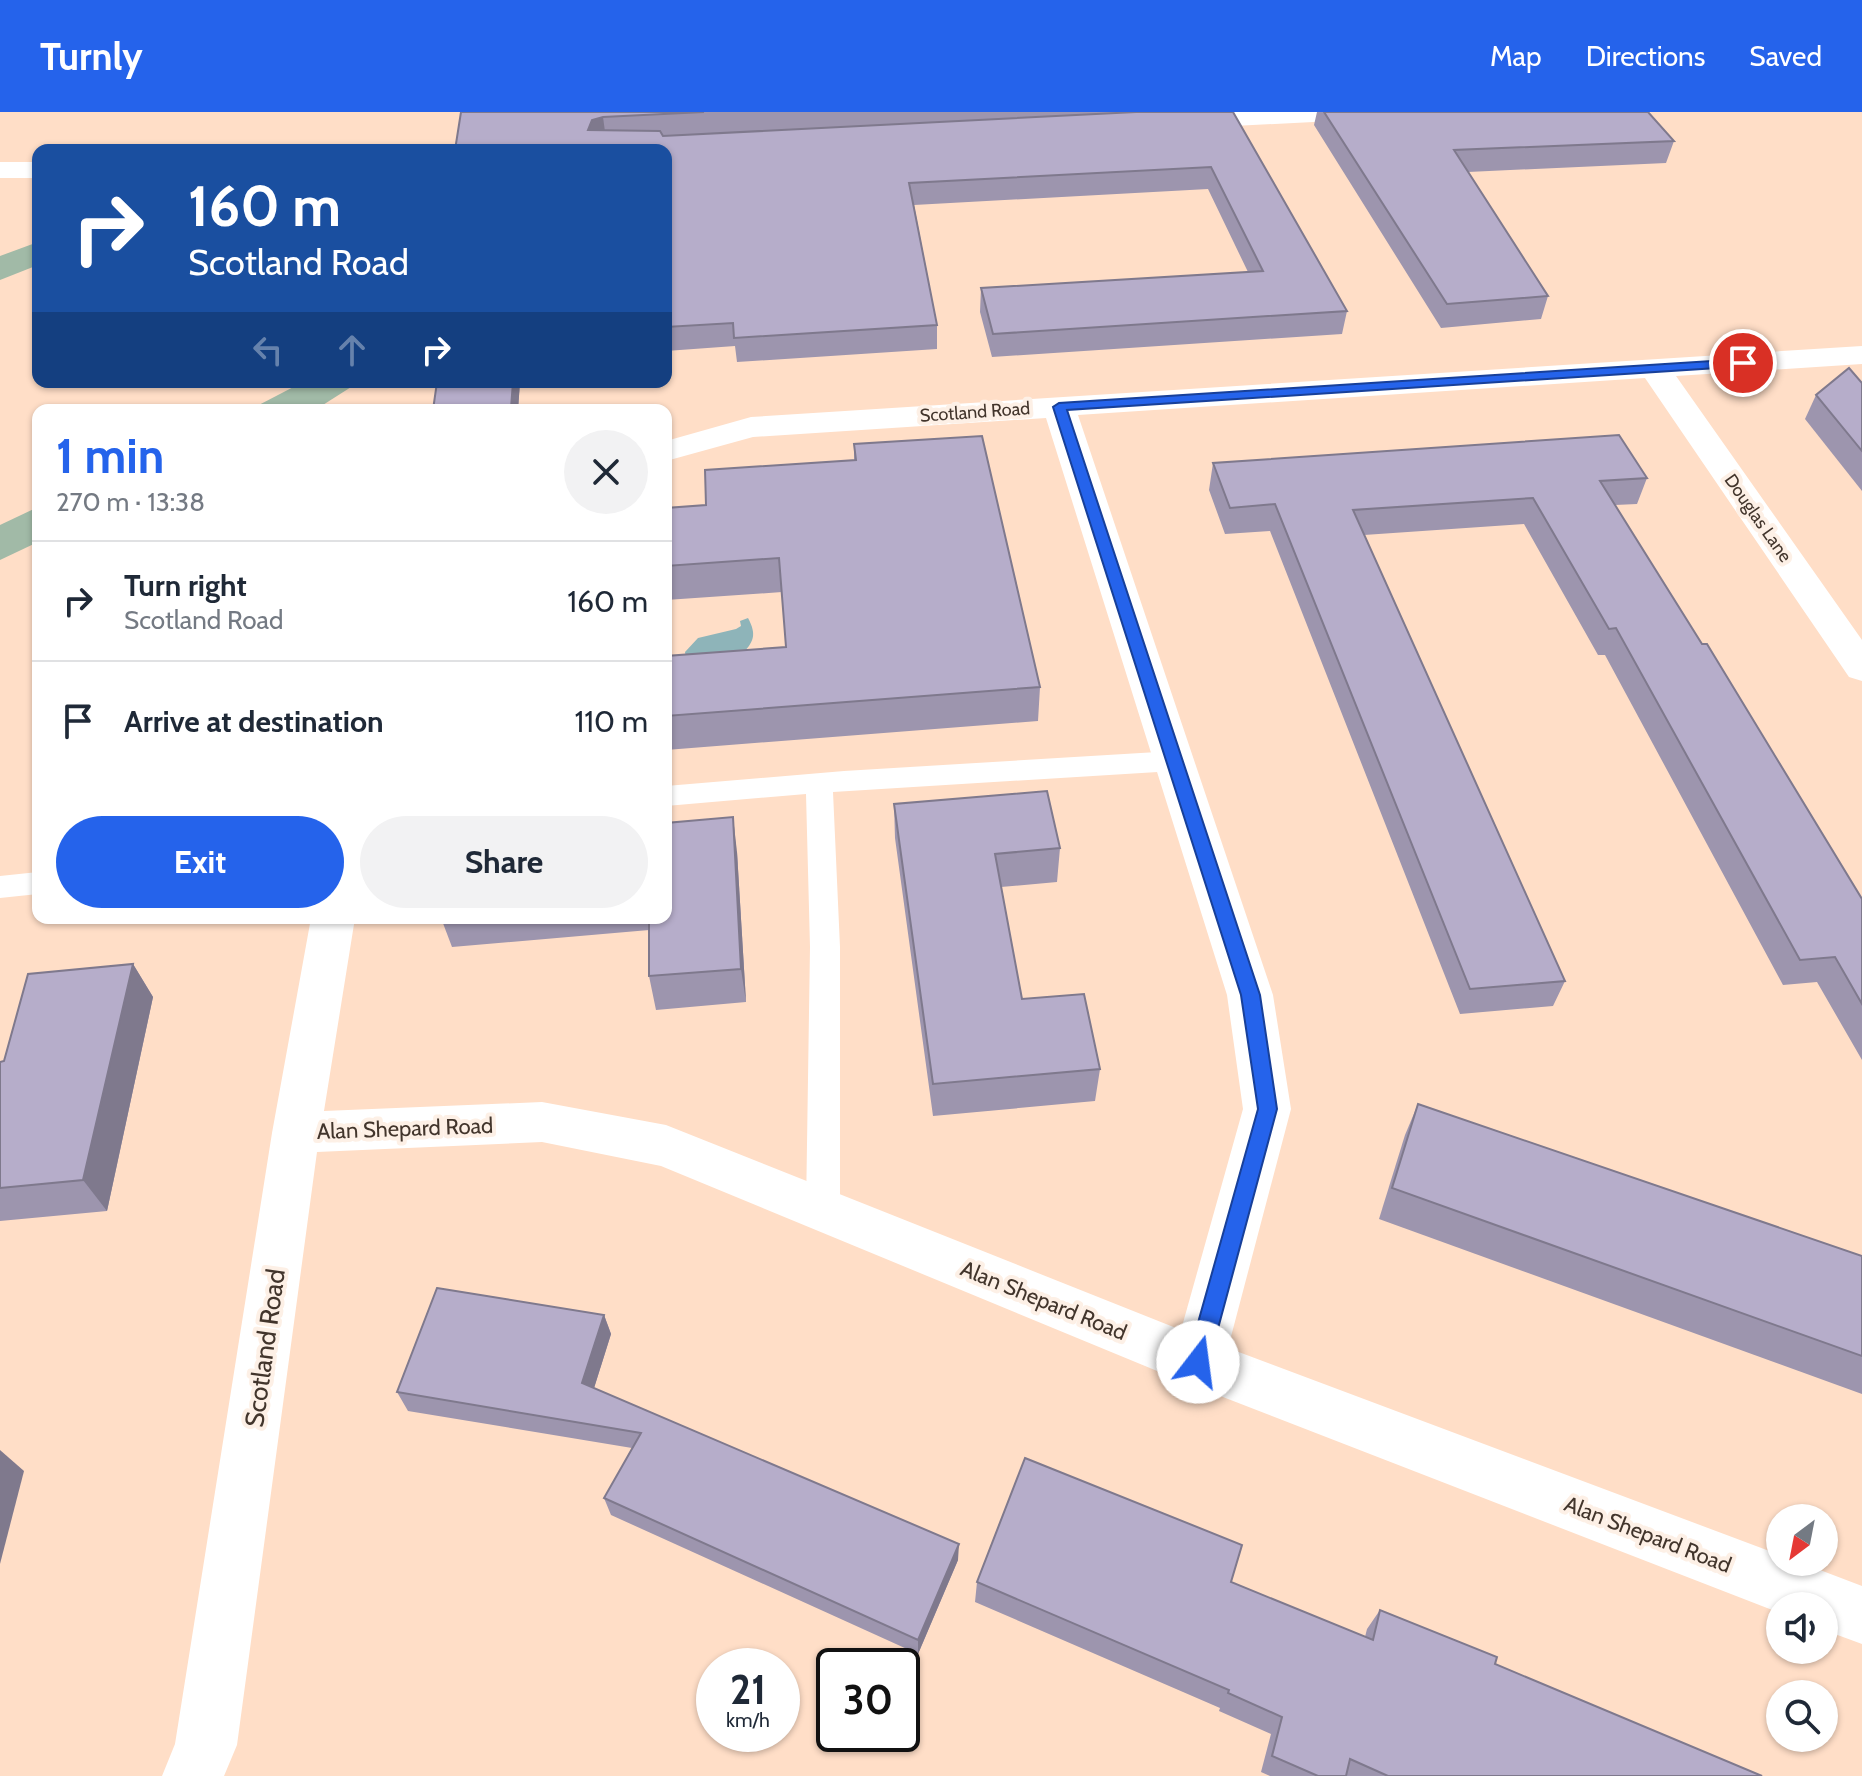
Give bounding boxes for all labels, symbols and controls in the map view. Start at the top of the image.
text: Turnly [40,33,143,80]
text: Map [1490,39,1542,73]
text: Directions [1586,39,1705,73]
text: Saved [1749,39,1822,73]
text: 160 m [188,172,341,240]
icon: right [56,176,160,280]
text: Scotland Road [188,240,409,284]
icon: left [246,328,290,372]
icon: ahead [330,328,374,372]
icon: right [414,328,458,372]
pin [1709,329,1777,397]
icon: arrive [1721,341,1765,385]
street label: Scotland Road [919,397,1031,427]
text: 1 min [56,427,164,485]
button: close [564,430,648,514]
street label: Douglas Lane [1720,470,1796,566]
text: 270 m · 13:38 [56,486,205,518]
text: Turn right [124,567,247,604]
icon: right [56,579,100,623]
text: 160 m [567,583,648,620]
text: Scotland Road [124,604,284,636]
icon: arrive [56,699,100,743]
text: Arrive at destination [124,703,384,740]
text: 110 m [574,703,648,740]
button: Exit [56,816,344,908]
button: Share [360,816,648,908]
street label: Alan Shepard Road [316,1112,494,1145]
street label: Alan Shepard Road [957,1255,1131,1346]
street label: Scotland Road [238,1267,292,1429]
position arrow [1156,1320,1240,1404]
street label: Alan Shepard Road [1561,1490,1735,1579]
north arrow [1766,1504,1838,1576]
map controls [1766,1504,1838,1752]
button: sound [1766,1592,1838,1664]
speed limit sign: 30 [816,1648,920,1752]
text: 21 [730,1665,766,1714]
button: search [1766,1680,1838,1752]
text: km/h [726,1708,770,1732]

